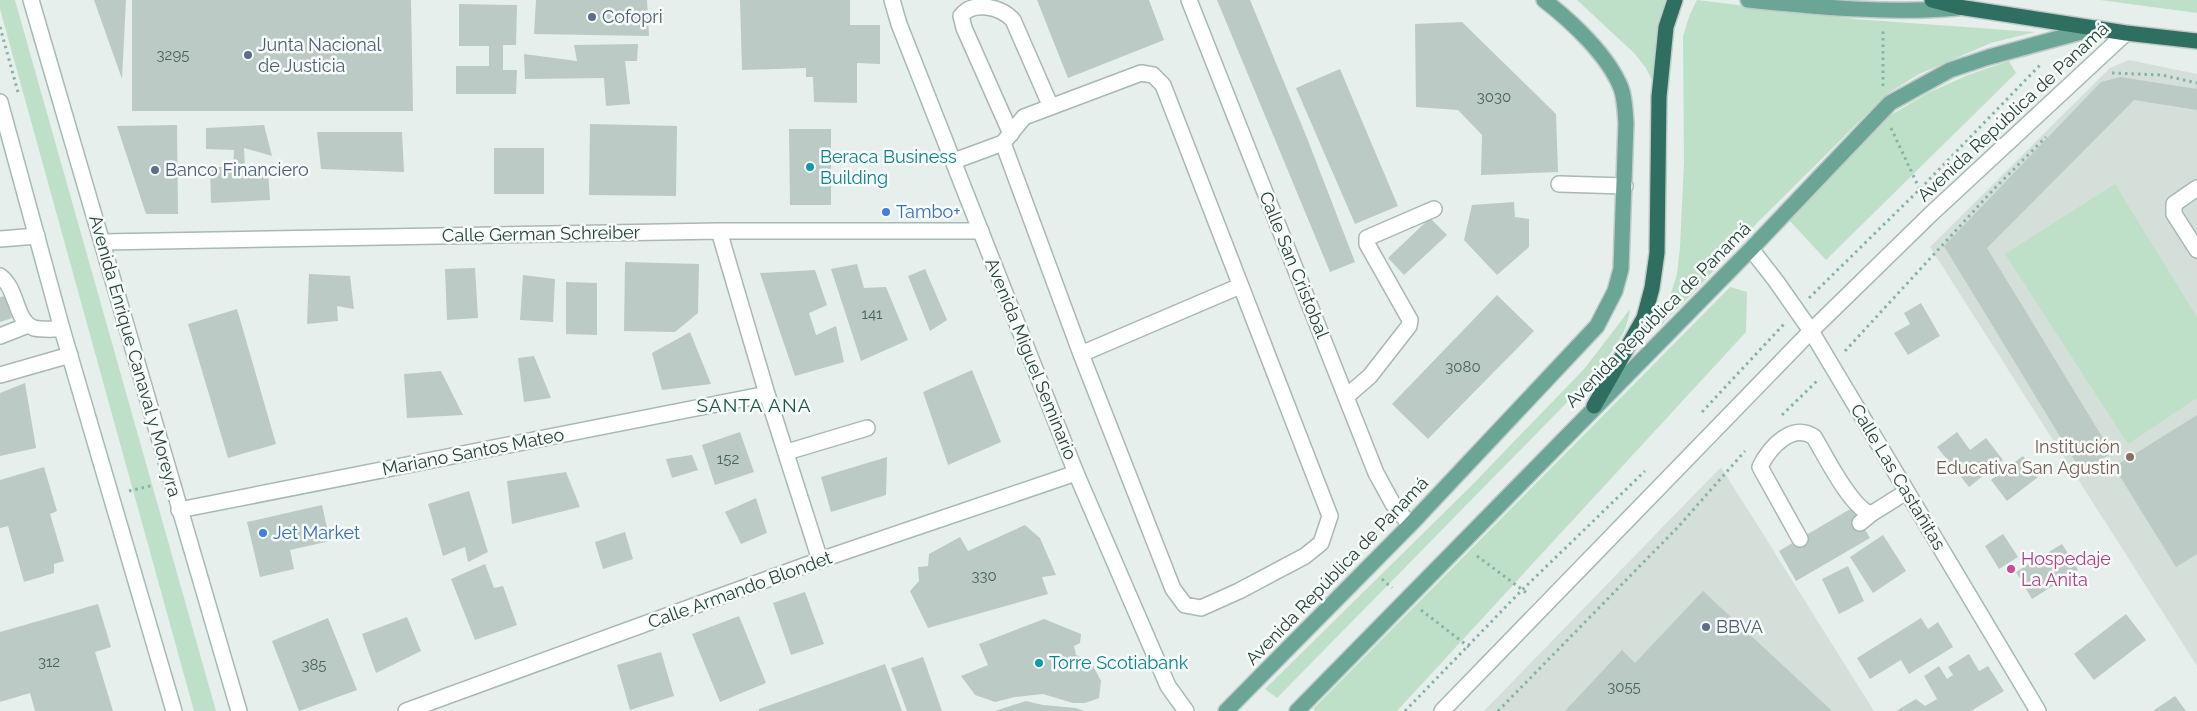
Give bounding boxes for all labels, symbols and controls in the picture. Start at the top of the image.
place label: Cofopri [602,6,663,27]
marker: Cofopri [586,11,598,23]
street label: Avenida República de Panamá [1913,18,2112,206]
place label: Junta Nacional de Justicia [258,34,382,76]
house number: 3295 [157,46,189,64]
marker: Junta Nacional de Justicia [242,49,254,61]
house number: 3030 [1477,88,1511,106]
place label: Beraca Business Building [820,146,957,188]
place label: Banco Financiero [165,159,309,180]
marker: Beraca Business Building [804,161,816,173]
marker: Banco Financiero [149,164,161,176]
street label: Calle San Cristobal [1255,188,1334,341]
place label: Tambo+ [896,201,961,222]
marker: Tambo+ [880,206,892,218]
street label: Avenida Enrique Canaval y Moreyra [85,213,186,499]
street label: Avenida República de Panamá [1561,218,1755,412]
street label: Calle German Schreiber [442,221,641,246]
street label: Avenida Miguel Seminario [981,255,1082,463]
house number: 141 [861,305,883,323]
house number: 3080 [1445,358,1481,376]
district label: SANTA ANA [697,394,811,416]
street label: Calle Las Castañitas [1847,400,1950,554]
street label: Mariano Santos Mateo [380,424,566,479]
place label: Institución Educativa San Agustin [1936,436,2120,478]
house number: 152 [717,450,739,468]
marker: Institución Educativa San Agustin [2124,451,2136,463]
street label: Avenida República de Panamá [1241,472,1432,669]
place label: Jet Market [273,522,360,543]
marker: Jet Market [257,527,269,539]
street label: Calle Armando Blondet [645,546,835,633]
place label: Hospedaje La Anita [2021,548,2111,590]
marker: Hospedaje La Anita [2005,563,2017,575]
house number: 330 [971,567,997,585]
place label: BBVA [1716,616,1763,637]
marker: BBVA [1700,621,1712,633]
place label: Torre Scotiabank [1049,652,1189,673]
house number: 312 [38,653,60,671]
house number: 385 [301,656,327,674]
marker: Torre Scotiabank [1033,657,1045,669]
house number: 3055 [1607,678,1641,696]

